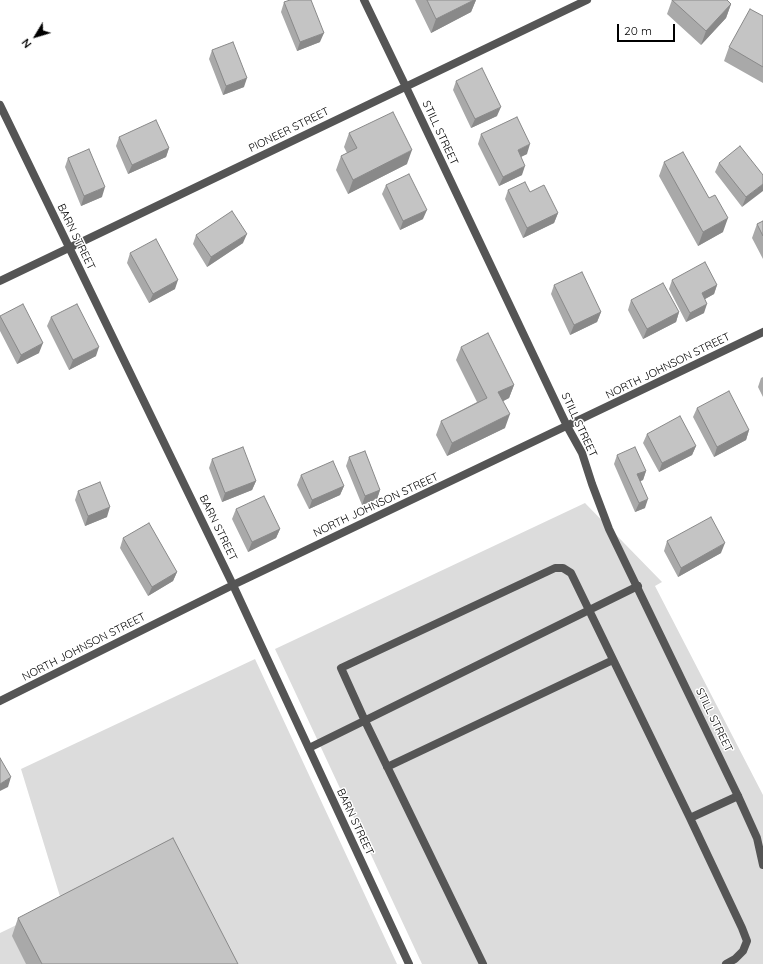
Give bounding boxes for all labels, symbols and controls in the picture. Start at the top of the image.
north arrow [16,16,56,56]
scale bar [619,16,677,42]
text: 20 m [624,23,652,38]
text: N [19,36,35,51]
street label: STILL STREET [419,99,461,167]
street label: PIONEER STREET [247,105,331,155]
street label: BARN STREET [54,202,98,272]
street label: NORTH JOHNSON STREET [604,330,732,402]
street label: STILL STREET [558,391,600,459]
street label: NORTH JOHNSON STREET [311,470,441,540]
street label: BARN STREET [196,493,240,563]
street label: NORTH JOHNSON STREET [20,610,148,684]
street label: STILL STREET [693,686,735,754]
street label: BARN STREET [334,787,376,857]

